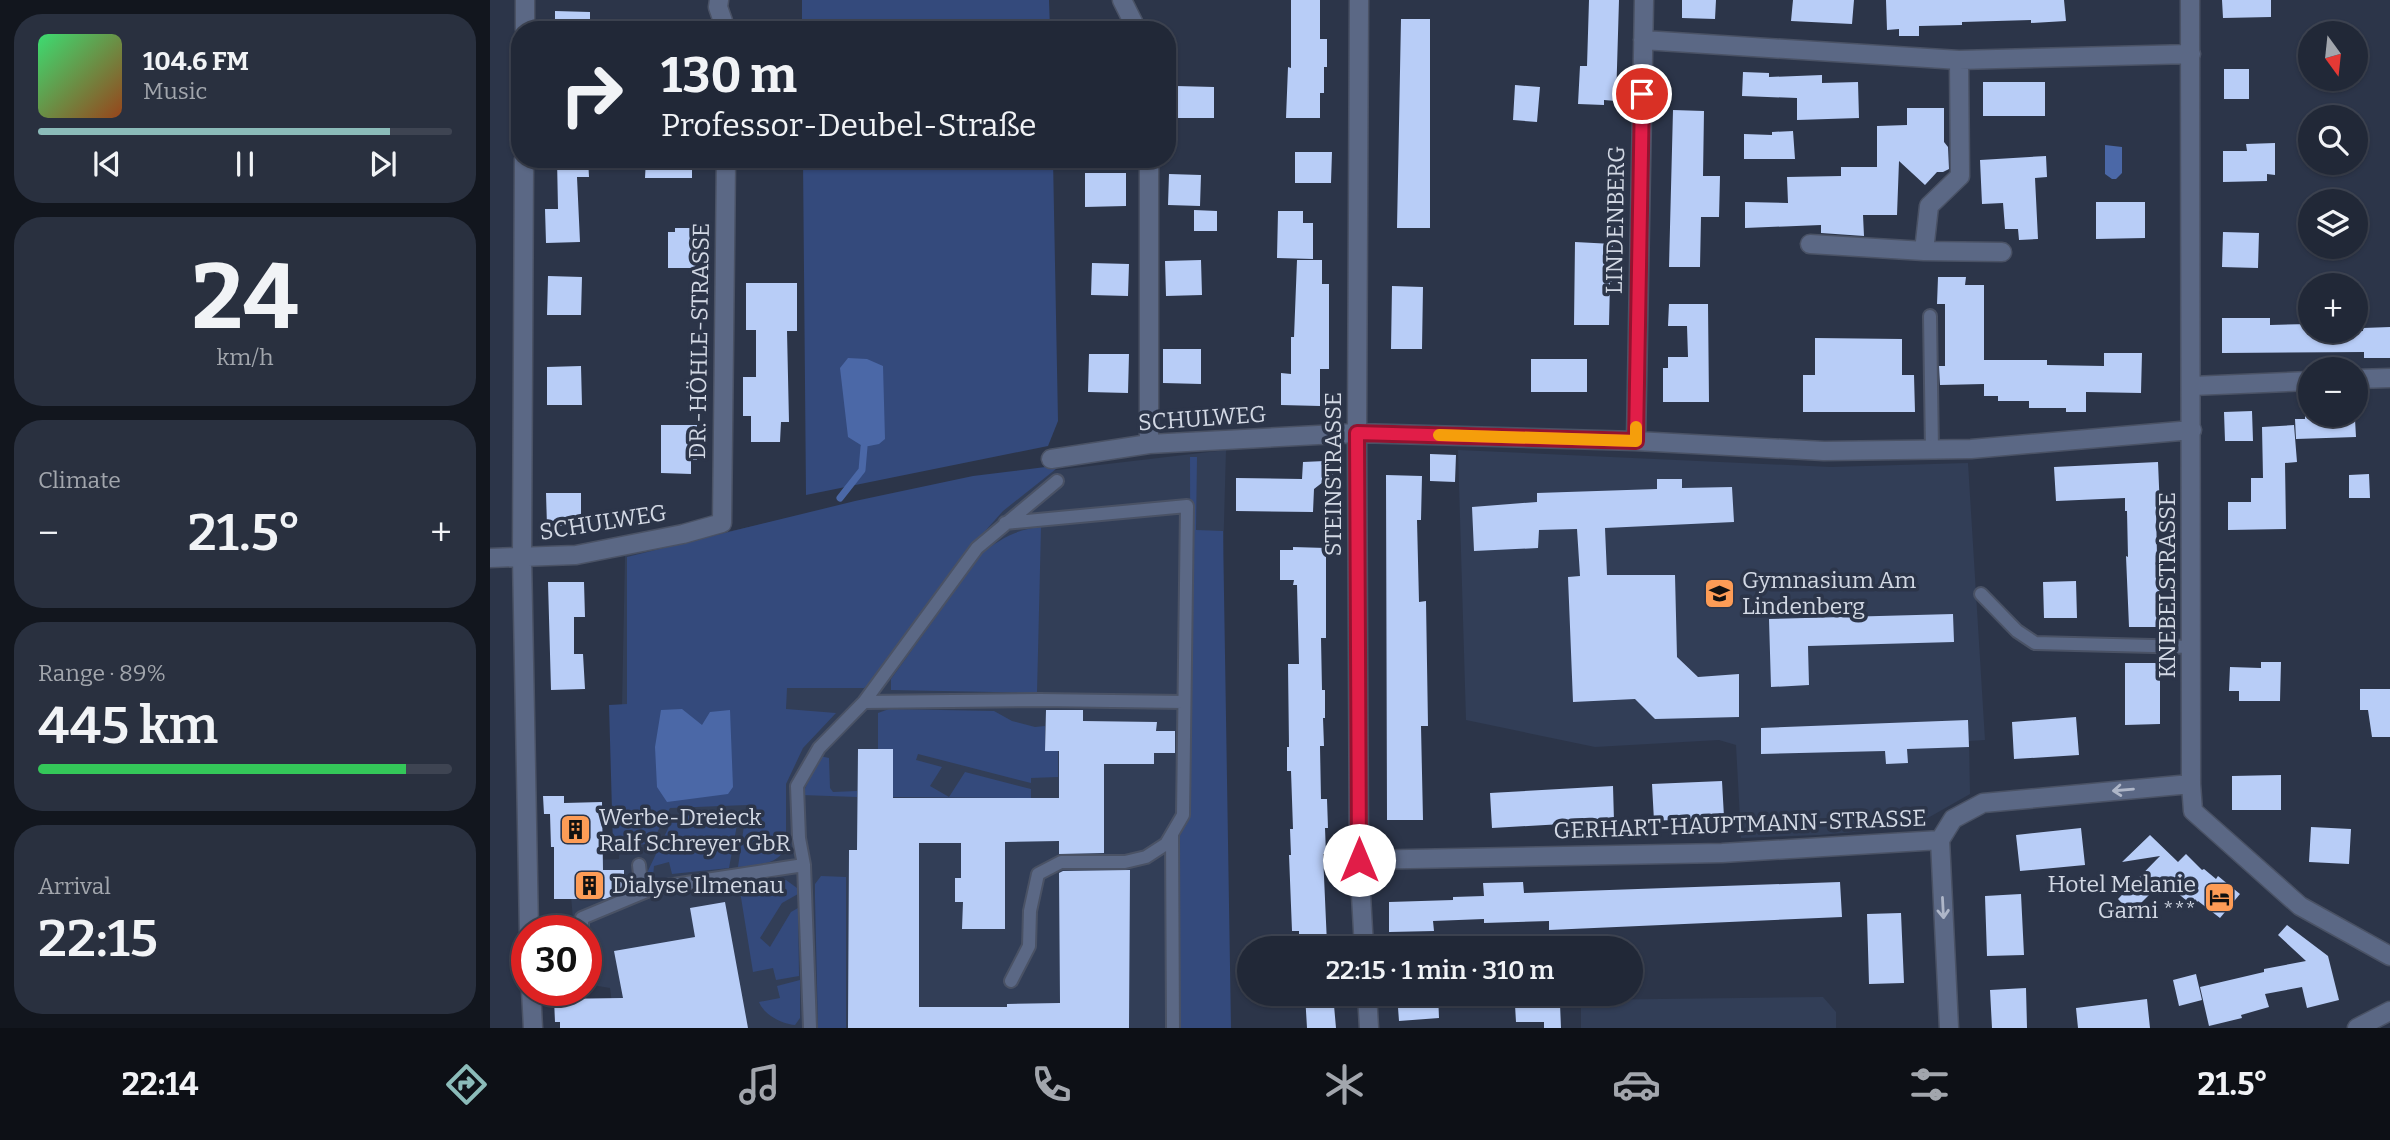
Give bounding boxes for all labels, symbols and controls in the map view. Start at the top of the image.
north arrow [2298,21,2368,91]
map controls [2298,21,2368,427]
text: 104.6 FM [143,46,249,77]
text: 130 m [661,46,797,105]
icon: right [546,49,637,140]
pin [1612,64,1672,124]
icon: arrive [1623,75,1661,113]
text: Music [143,77,207,105]
button: search [2298,105,2368,175]
text: Professor-Deubel-Straße [661,106,1037,144]
icon: previous [88,145,126,183]
icon: pause [226,145,264,183]
icon: next [364,145,402,183]
street label: LINDENBERG [1600,146,1630,294]
button: layers [2298,189,2368,259]
street label: DR.-HÖHLE-STRASSE [683,223,715,459]
text: 24 [192,243,298,352]
button: + [2298,273,2368,343]
text: km/h [217,343,273,371]
button: − [2298,357,2368,427]
street label: STEINSTRASSE [1319,392,1347,556]
street label: SCHULWEG [1137,400,1267,436]
text: Climate [38,466,121,494]
street label: KNEBELSTRASSE [2153,492,2181,678]
street label: SCHULWEG [537,498,669,546]
text: 21.5° [188,501,301,564]
text: − [38,510,59,556]
text: + [430,510,452,556]
place label: Gymnasium Am Lindenberg [1742,566,1916,620]
school or university icon: Gymnasium Am Lindenberg [1702,576,1736,610]
text: Range · 89% [38,659,166,687]
text: 445 km [38,694,218,757]
one-way arrow [2112,784,2135,797]
place label: Werbe-Dreieck Ralf Schreyer GbR [599,803,791,857]
street label: GERHART-HAUPTMANN-STRASSE [1553,803,1927,845]
building icon: Werbe-Dreieck Ralf Schreyer GbR [559,813,593,847]
position arrow [1322,823,1396,897]
building icon: Dialyse Ilmenau [572,868,606,902]
place label: Hotel Melanie Garni *** [2047,870,2196,924]
place label: Dialyse Ilmenau [612,871,784,899]
text: Arrival [38,872,111,900]
hotel icon: Hotel Melanie Garni *** [2202,880,2236,914]
one-way arrow [1937,897,1950,919]
text: 22:15 [38,907,158,970]
speed limit sign: 30 [511,915,602,1006]
text: 22:15 · 1 min · 310 m [1326,955,1554,986]
icon: directions [442,1060,491,1109]
icon: music [735,1060,784,1109]
icon: phone [1027,1060,1076,1109]
icon: climate [1320,1060,1369,1109]
icon: car [1612,1060,1661,1109]
icon: filters [1905,1060,1954,1109]
text: 22:14 [122,1065,199,1103]
text: 21.5° [2197,1065,2268,1103]

